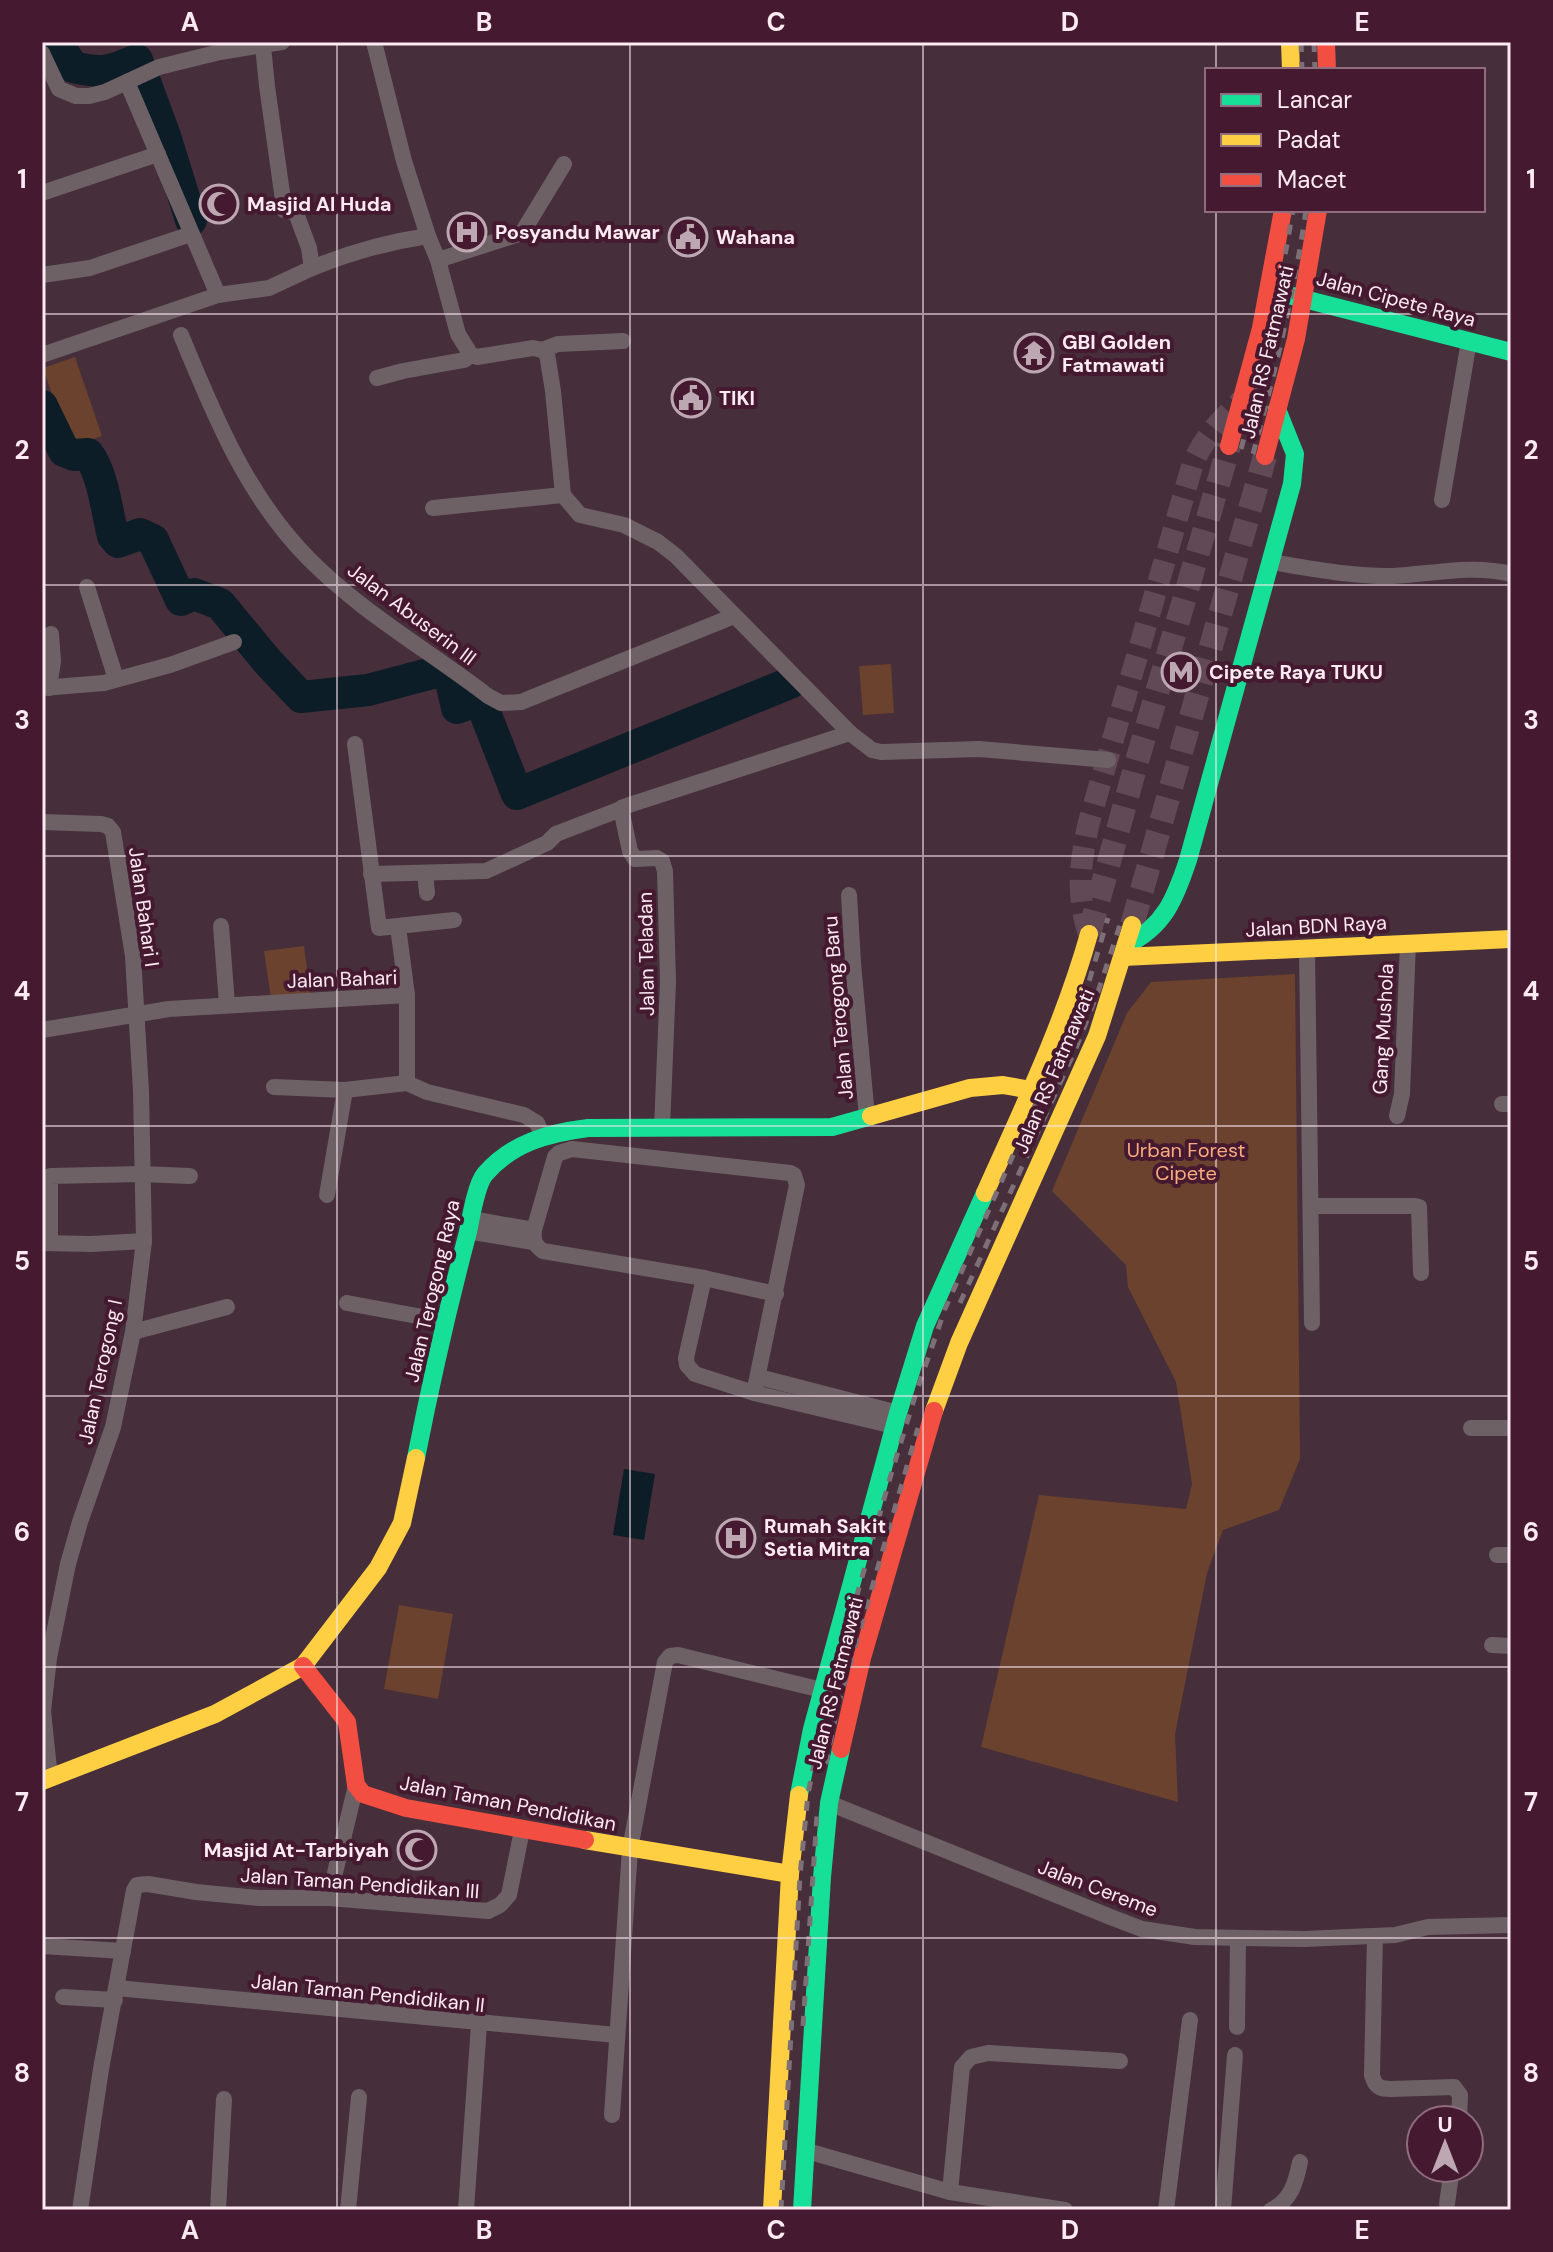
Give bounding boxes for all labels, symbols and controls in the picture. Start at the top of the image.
text: A [181,5,199,39]
text: B [476,5,492,39]
text: C [766,5,786,39]
text: D [1061,5,1079,39]
text: E [1354,5,1370,39]
legend [1205,68,1485,212]
text: Lancar [1277,84,1352,115]
text: Padat [1277,124,1341,155]
text: 1 [17,162,27,196]
text: 1 [1526,162,1536,196]
text: Macet [1277,164,1347,195]
mosque icon: Masjid Al Huda [198,183,240,225]
place label: Masjid Al Huda [247,191,391,217]
hospital icon: Posyandu Mawar [446,211,488,253]
public building icon: Wahana [667,216,709,258]
place label: Posyandu Mawar [495,219,660,245]
place label: Wahana [716,224,795,250]
street label: Jalan RS Fatmawati [1234,263,1300,441]
street label: Jalan Cipete Raya [1314,265,1478,333]
place label: GBI Golden Fatmawati [1062,329,1171,378]
temple icon: GBI Golden Fatmawati [1013,332,1055,374]
public building icon: TIKI [670,377,712,419]
place label: TIKI [719,385,755,411]
text: 2 [14,433,30,467]
text: 2 [1523,433,1539,467]
street label: Jalan Abuserin III [342,557,482,671]
metro station icon: Cipete Raya TUKU [1160,651,1202,693]
place label: Cipete Raya TUKU [1209,659,1383,685]
text: 3 [14,703,30,737]
text: 3 [1523,703,1539,737]
street label: Jalan Bahari I [123,845,165,969]
street label: Jalan Teladan [632,892,660,1016]
street label: Jalan BDN Raya [1245,909,1387,943]
street label: Jalan Terogong Baru [817,915,859,1101]
street label: Gang Mushola [1367,963,1399,1095]
street label: Jalan Bahari [286,964,398,994]
text: 4 [14,974,30,1008]
text: 4 [1523,974,1539,1008]
street label: Jalan RS Fatmawati [1007,984,1101,1158]
park label: Urban Forest Cipete [1127,1137,1245,1186]
street label: Jalan Terogong Raya [398,1197,466,1385]
text: 5 [14,1244,30,1278]
text: 5 [1523,1244,1539,1278]
street label: Jalan Terogong I [72,1297,128,1447]
place label: Rumah Sakit Setia Mitra [764,1513,886,1562]
text: 6 [14,1515,30,1549]
text: 6 [1523,1515,1539,1549]
hospital icon: Rumah Sakit Setia Mitra [715,1517,757,1559]
street label: Jalan RS Fatmawati [801,1594,869,1772]
street label: Jalan Taman Pendidikan [398,1769,618,1837]
text: 7 [15,1785,29,1819]
text: 7 [1524,1785,1538,1819]
mosque icon: Masjid At-Tarbiyah [396,1829,438,1871]
place label: Masjid At-Tarbiyah [204,1837,389,1863]
street label: Jalan Cereme [1034,1853,1162,1923]
street label: Jalan Taman Pendidikan III [240,1862,480,1904]
street label: Jalan Taman Pendidikan II [250,1968,486,2018]
text: 8 [14,2056,30,2090]
text: 8 [1523,2056,1539,2090]
north arrow [1405,2104,1485,2184]
text: U [1437,2110,1453,2139]
text: A [181,2213,199,2247]
text: B [476,2213,492,2247]
text: C [766,2213,786,2247]
text: D [1061,2213,1079,2247]
text: E [1354,2213,1370,2247]

